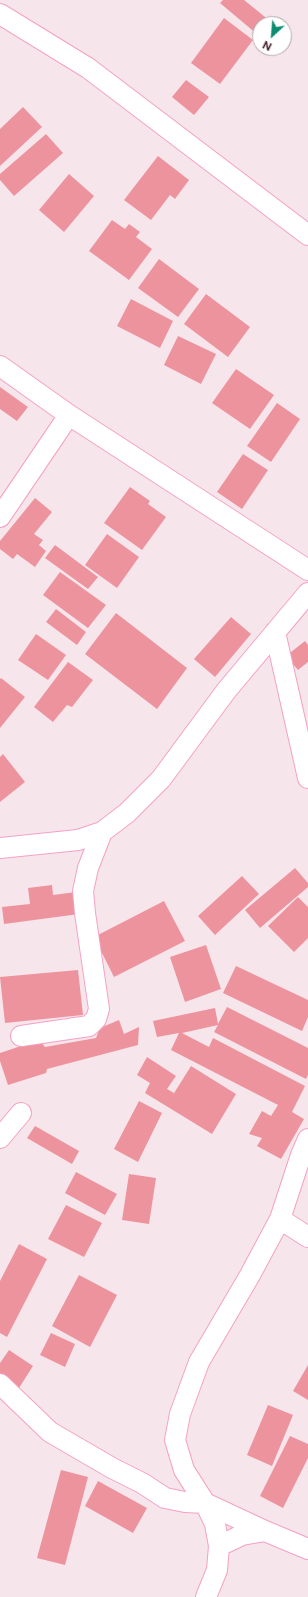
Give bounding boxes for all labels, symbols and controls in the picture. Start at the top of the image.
north arrow [252,16,292,56]
text: N [261,39,274,53]

